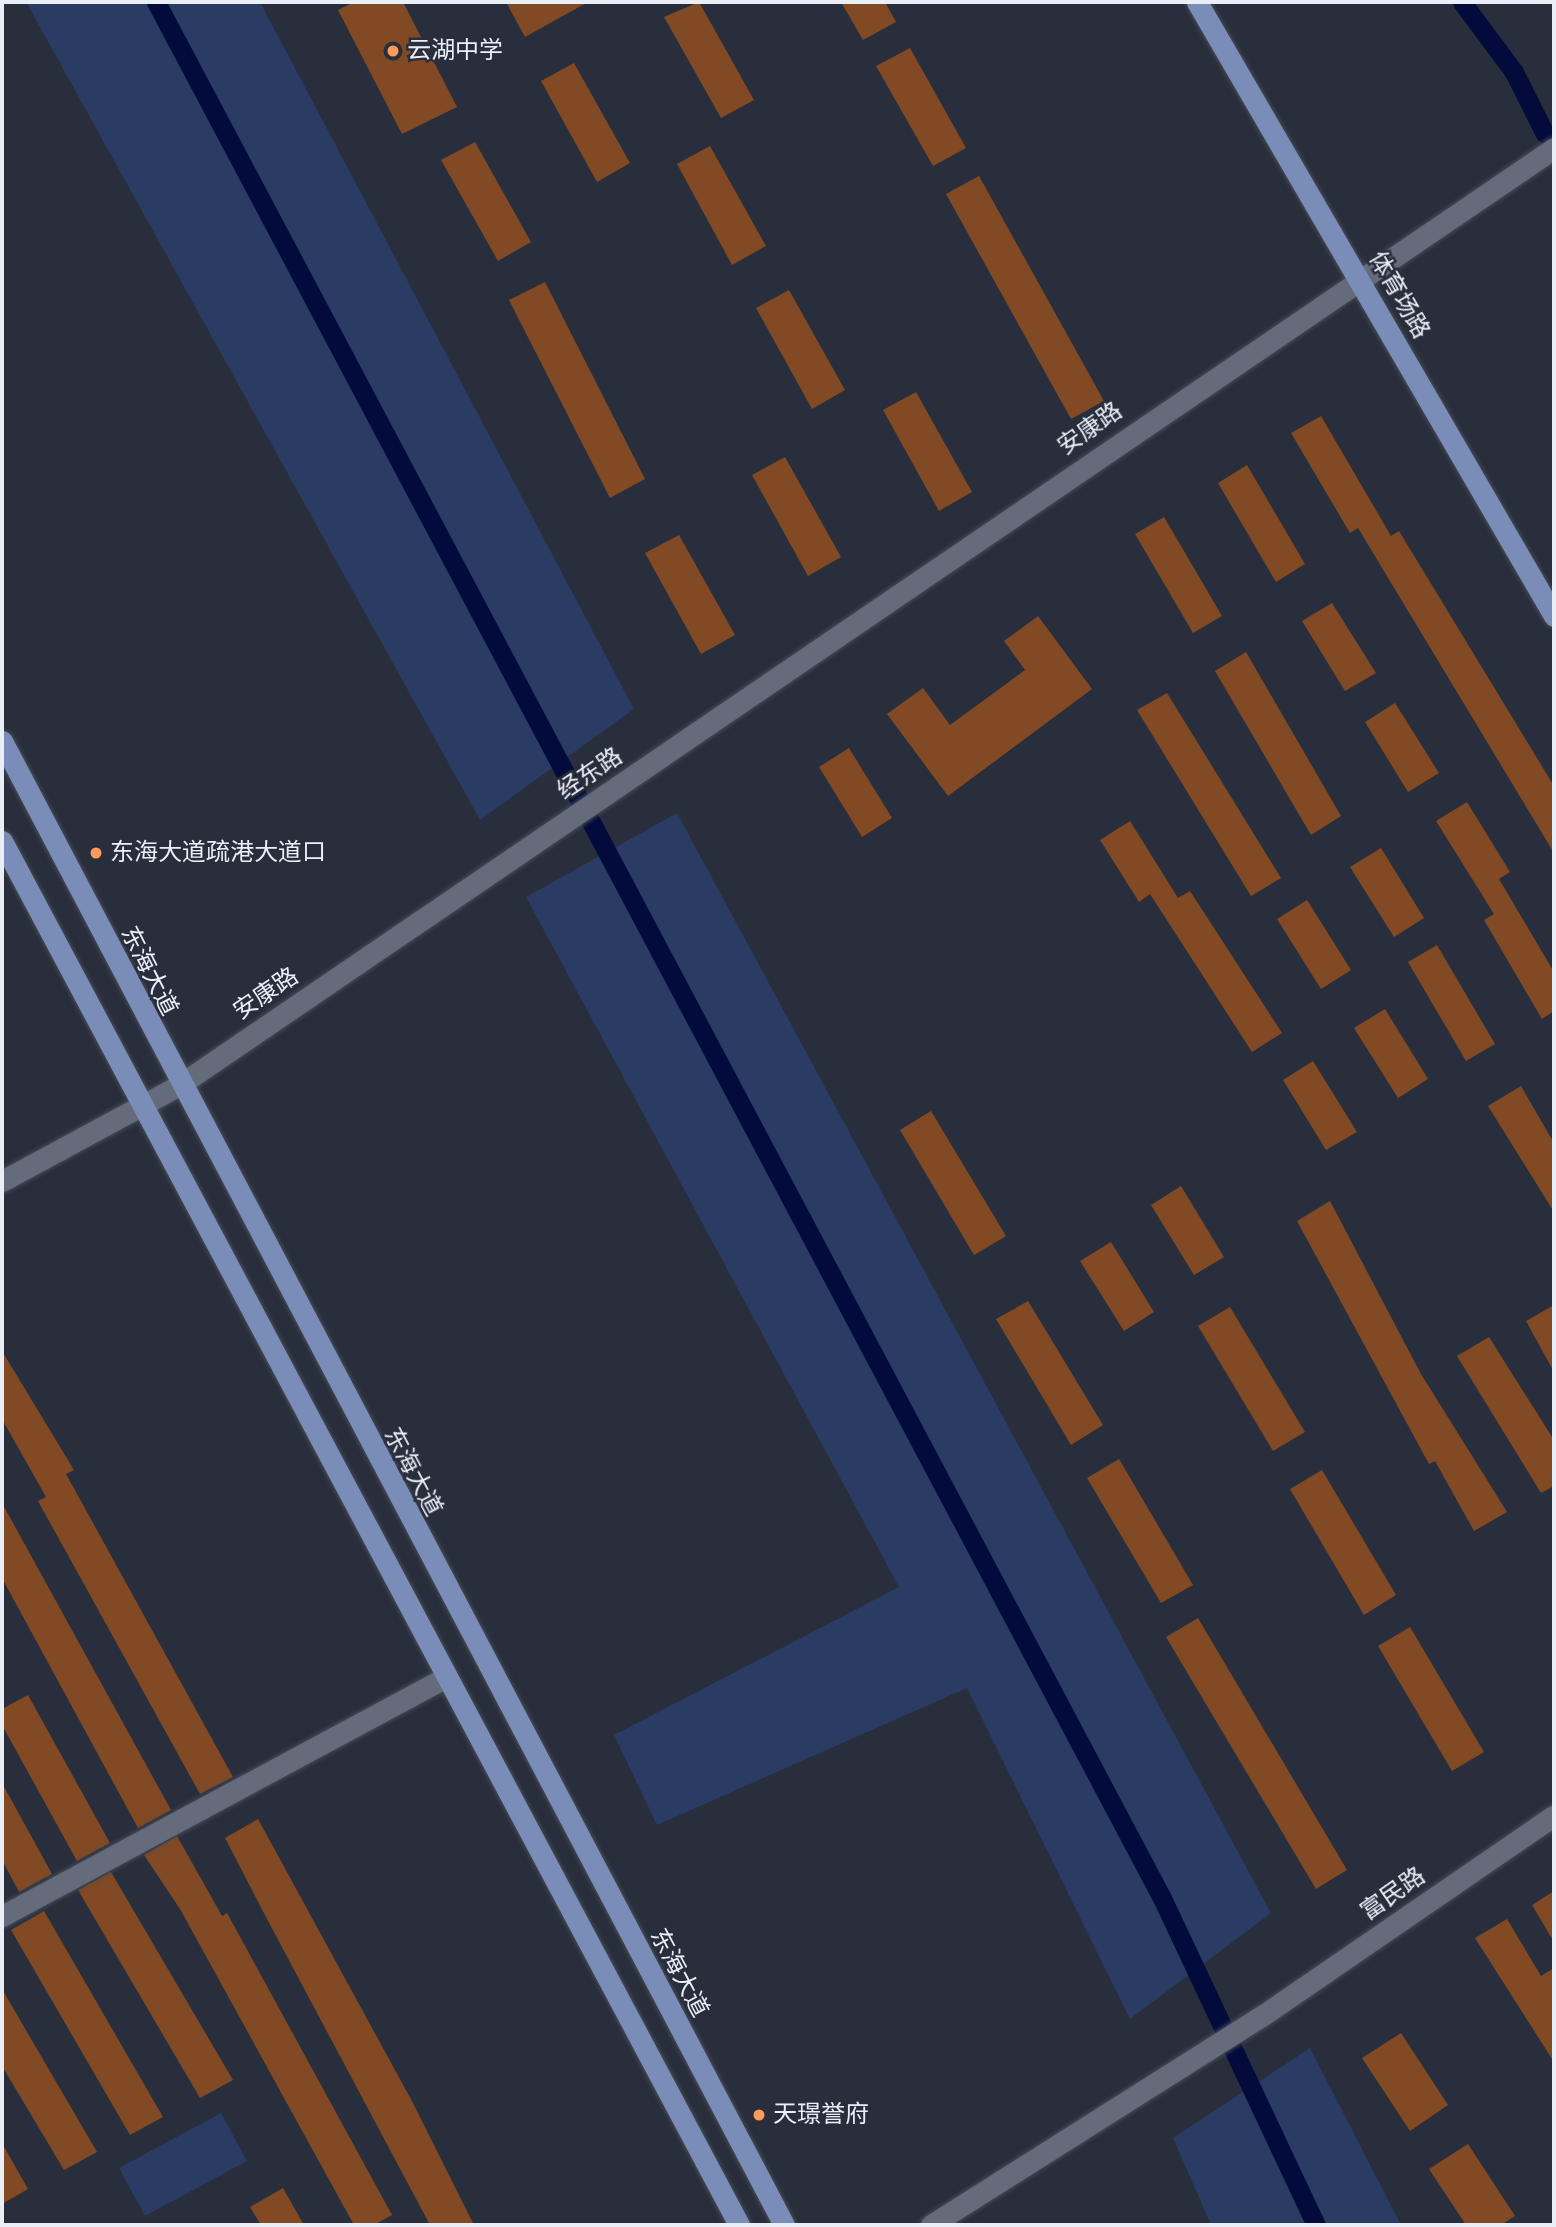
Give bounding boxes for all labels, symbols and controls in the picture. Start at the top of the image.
place label: 云湖中学 [407,37,503,65]
marker: 云湖中学 [385,43,401,59]
street label: 体育场路 [1363,246,1435,344]
street label: 安康路 [1052,397,1128,461]
street label: 经东路 [552,742,628,806]
place label: 东海大道疏港大道口 [110,839,326,867]
marker: 东海大道疏港大道口 [88,845,104,861]
street label: 东海大道 [114,922,184,1020]
street label: 安康路 [228,962,304,1026]
street label: 东海大道 [378,1423,448,1521]
street label: 富民路 [1355,1862,1431,1926]
street label: 东海大道 [644,1924,714,2022]
place label: 天璟誉府 [773,2101,869,2129]
marker: 天璟誉府 [751,2107,767,2123]

